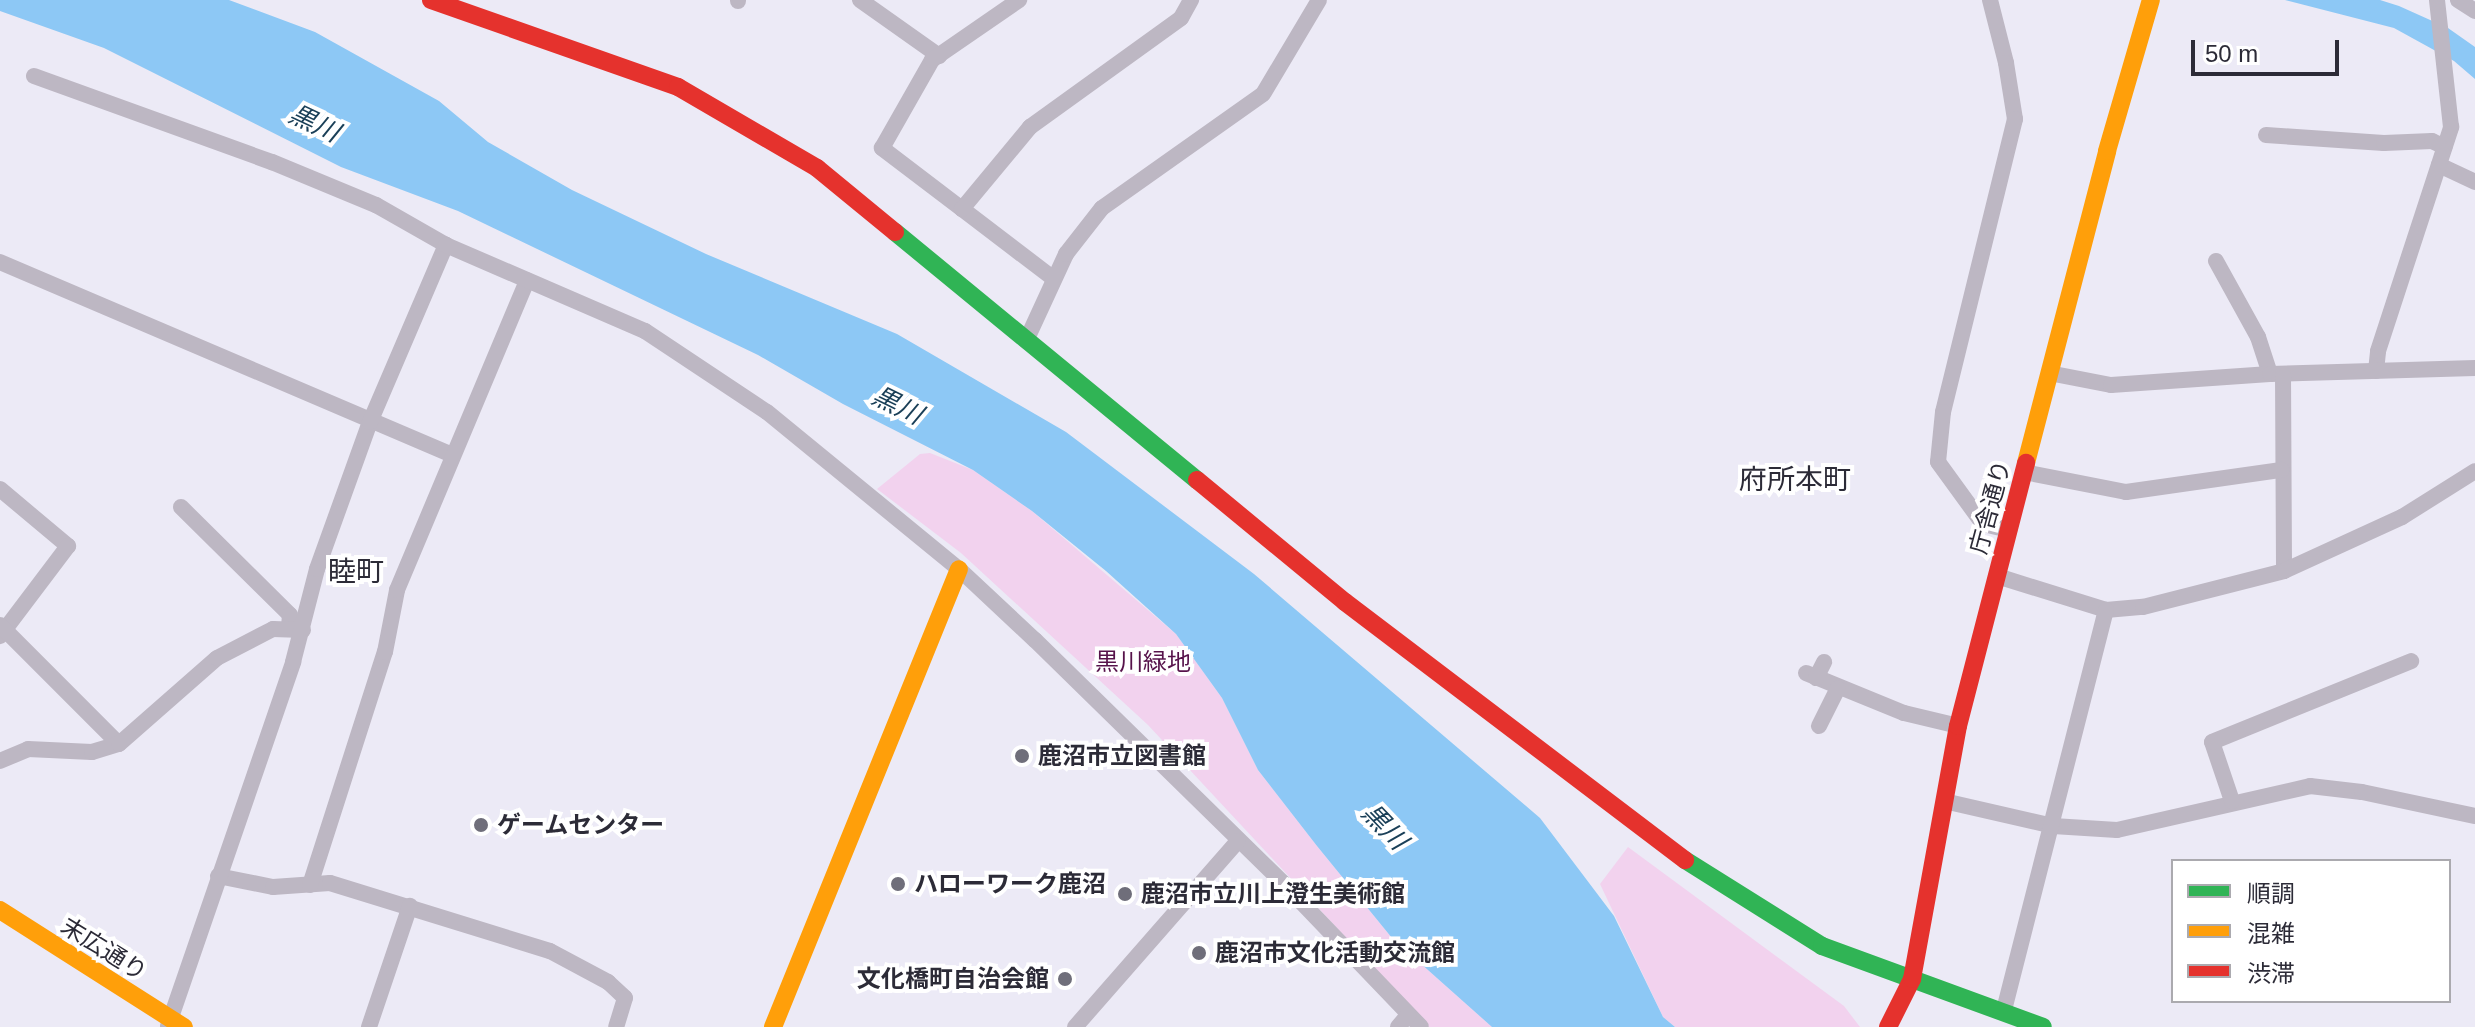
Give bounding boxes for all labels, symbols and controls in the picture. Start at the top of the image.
scale bar [2195,24,2343,74]
text: 50 m [2205,40,2258,67]
water label: 黒川 [284,99,344,149]
water label: 黒川 [867,381,927,431]
street label: 庁舎通り [1964,457,2016,557]
district label: 府所本町 [1739,463,1851,497]
district label: 睦町 [328,555,384,589]
park label: 黒川緑地 [1095,648,1191,676]
place label: 鹿沼市立図書館 [1038,742,1206,770]
marker: 鹿沼市立図書館 [1013,747,1031,765]
water label: 黒川 [1355,797,1413,857]
place label: ゲームセンター [497,811,665,839]
marker: ゲームセンター [472,816,490,834]
legend [2171,859,2451,1003]
place label: ハローワーク鹿沼 [914,870,1106,898]
marker: ハローワーク鹿沼 [889,875,907,893]
place label: 鹿沼市立川上澄生美術館 [1141,880,1405,908]
text: 順調 [2247,880,2295,907]
marker: 鹿沼市立川上澄生美術館 [1116,885,1134,903]
street label: 末広通り [56,911,152,987]
text: 混雑 [2247,920,2295,947]
place label: 鹿沼市文化活動交流館 [1215,939,1455,967]
marker: 鹿沼市文化活動交流館 [1190,944,1208,962]
text: 渋滞 [2247,960,2295,987]
place label: 文化橋町自治会館 [857,965,1049,993]
marker: 文化橋町自治会館 [1056,970,1074,988]

